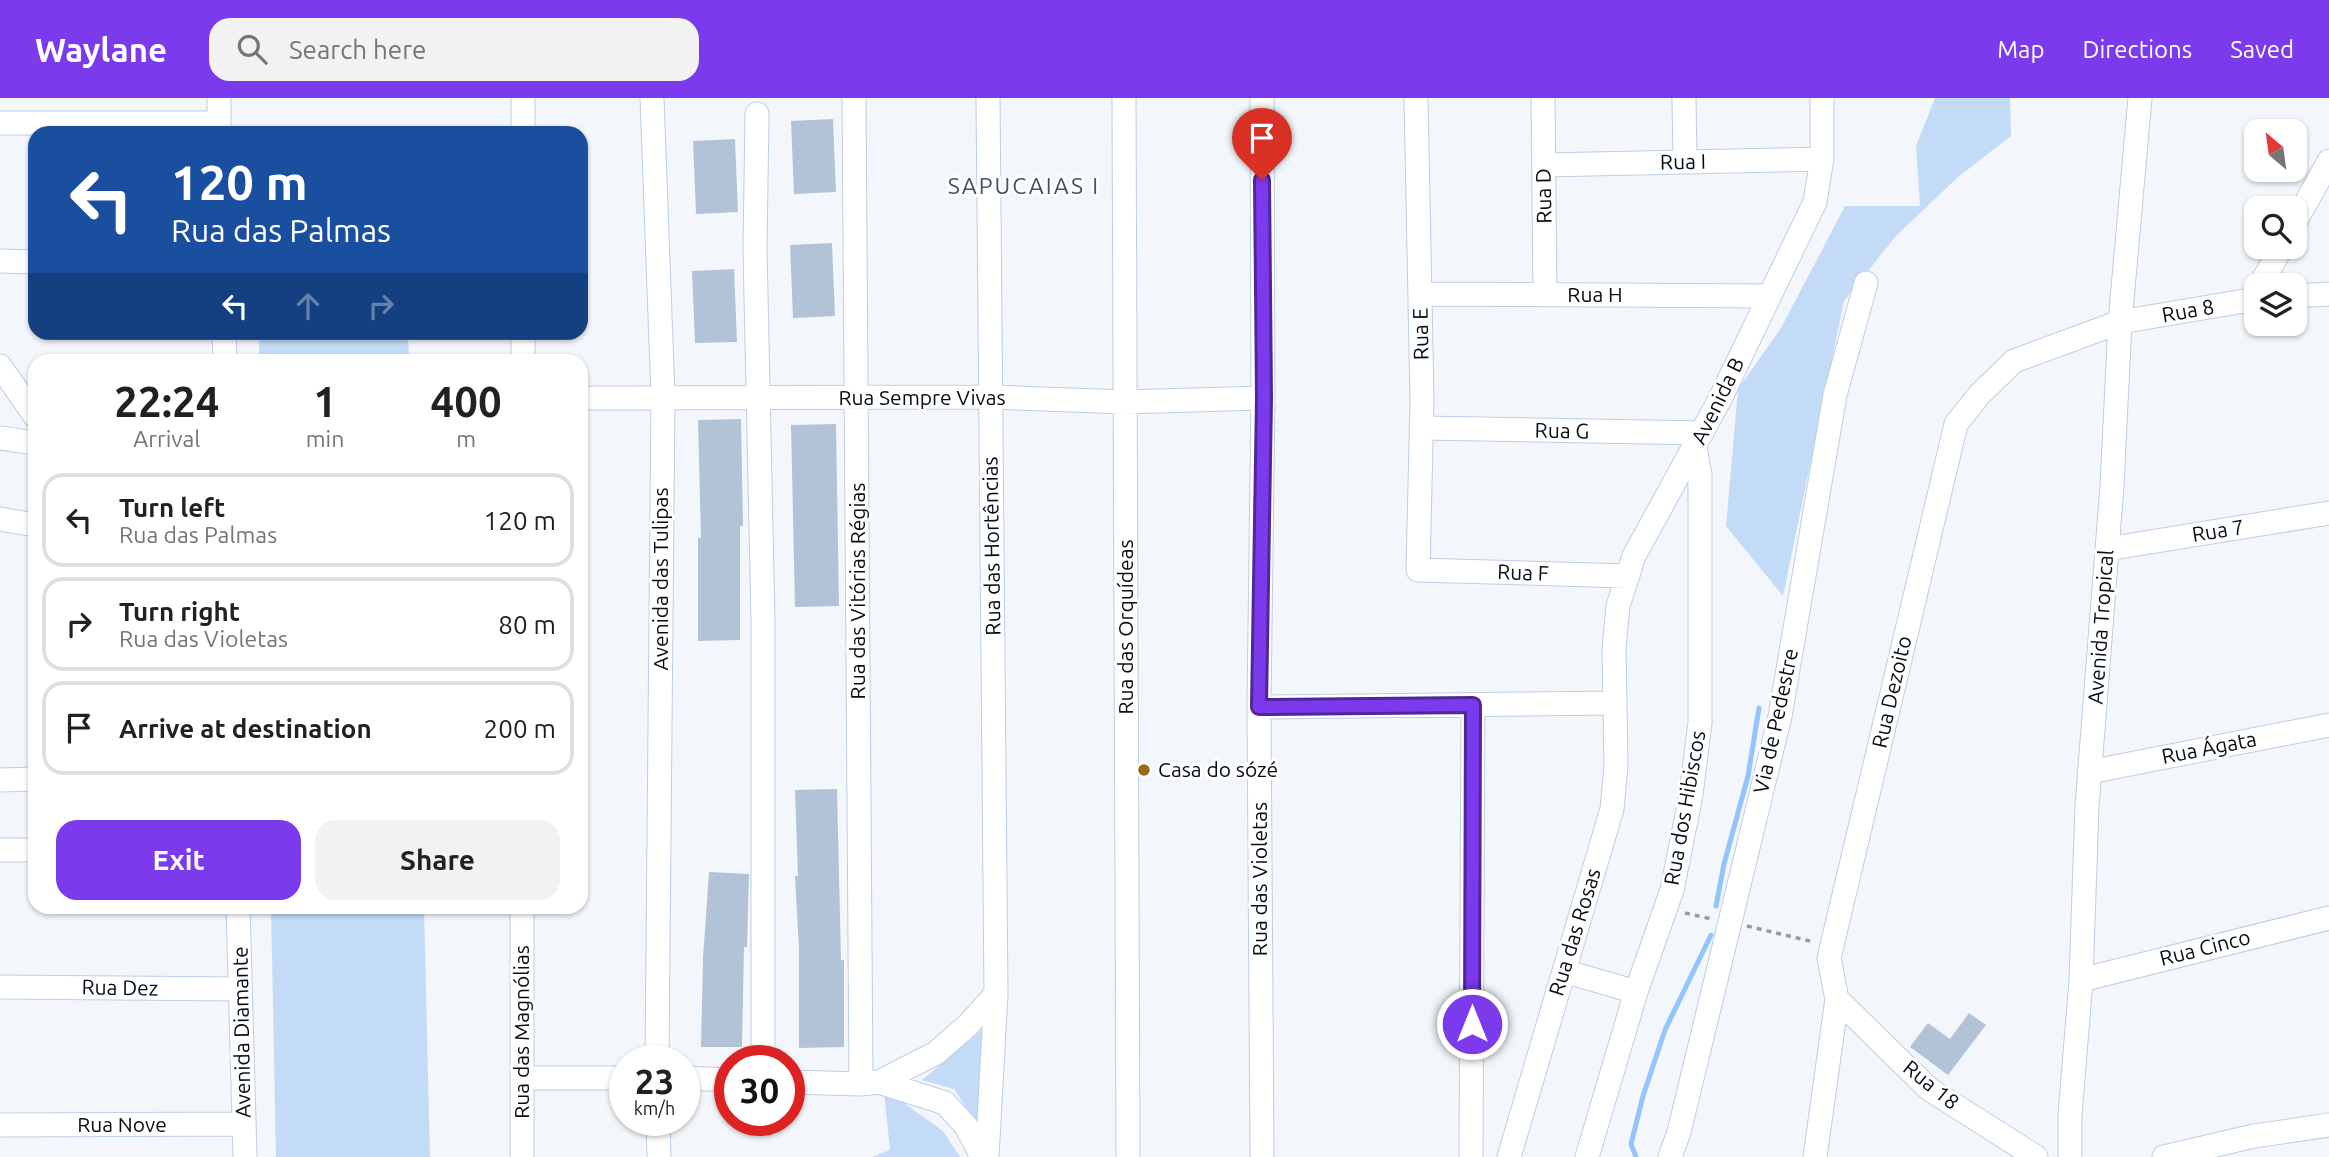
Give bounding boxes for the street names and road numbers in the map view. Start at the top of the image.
street label: Rua I [1660,149,1706,173]
street label: Rua D [1531,168,1555,224]
street label: Rua H [1567,282,1623,306]
street label: Rua 8 [2160,294,2216,326]
street label: Rua E [1408,308,1432,360]
street label: Avenida B [1686,353,1748,448]
street label: Rua Sempre Vivas [838,385,1006,409]
street label: Rua G [1535,418,1590,442]
street label: Rua das Hortências [977,456,1005,636]
street label: Rua das Vitórias Régias [845,483,869,699]
street label: Avenida das Tulipas [648,487,672,671]
street label: Rua 7 [2190,514,2246,546]
street label: Rua das Orquídeas [1113,539,1137,715]
street label: Avenida Tropical [2083,549,2117,705]
street label: Rua F [1497,559,1549,585]
street label: Rua Dezoito [1866,633,1916,750]
street label: Via de Pedestre [1748,646,1802,796]
street label: Rua Ágata [2159,726,2258,768]
street label: Rua dos Hibiscos [1659,729,1709,887]
street label: Rua das Violetas [1247,802,1271,956]
street label: Rua das Rosas [1543,865,1605,998]
street label: Rua Cinco [2157,924,2253,970]
street label: Rua das Magnólias [509,945,533,1119]
street label: Avenida Diamante [228,946,254,1118]
street label: Rua Dez [81,974,159,1000]
street label: Rua 18 [1899,1055,1964,1114]
street label: Rua Nove [77,1112,167,1136]

